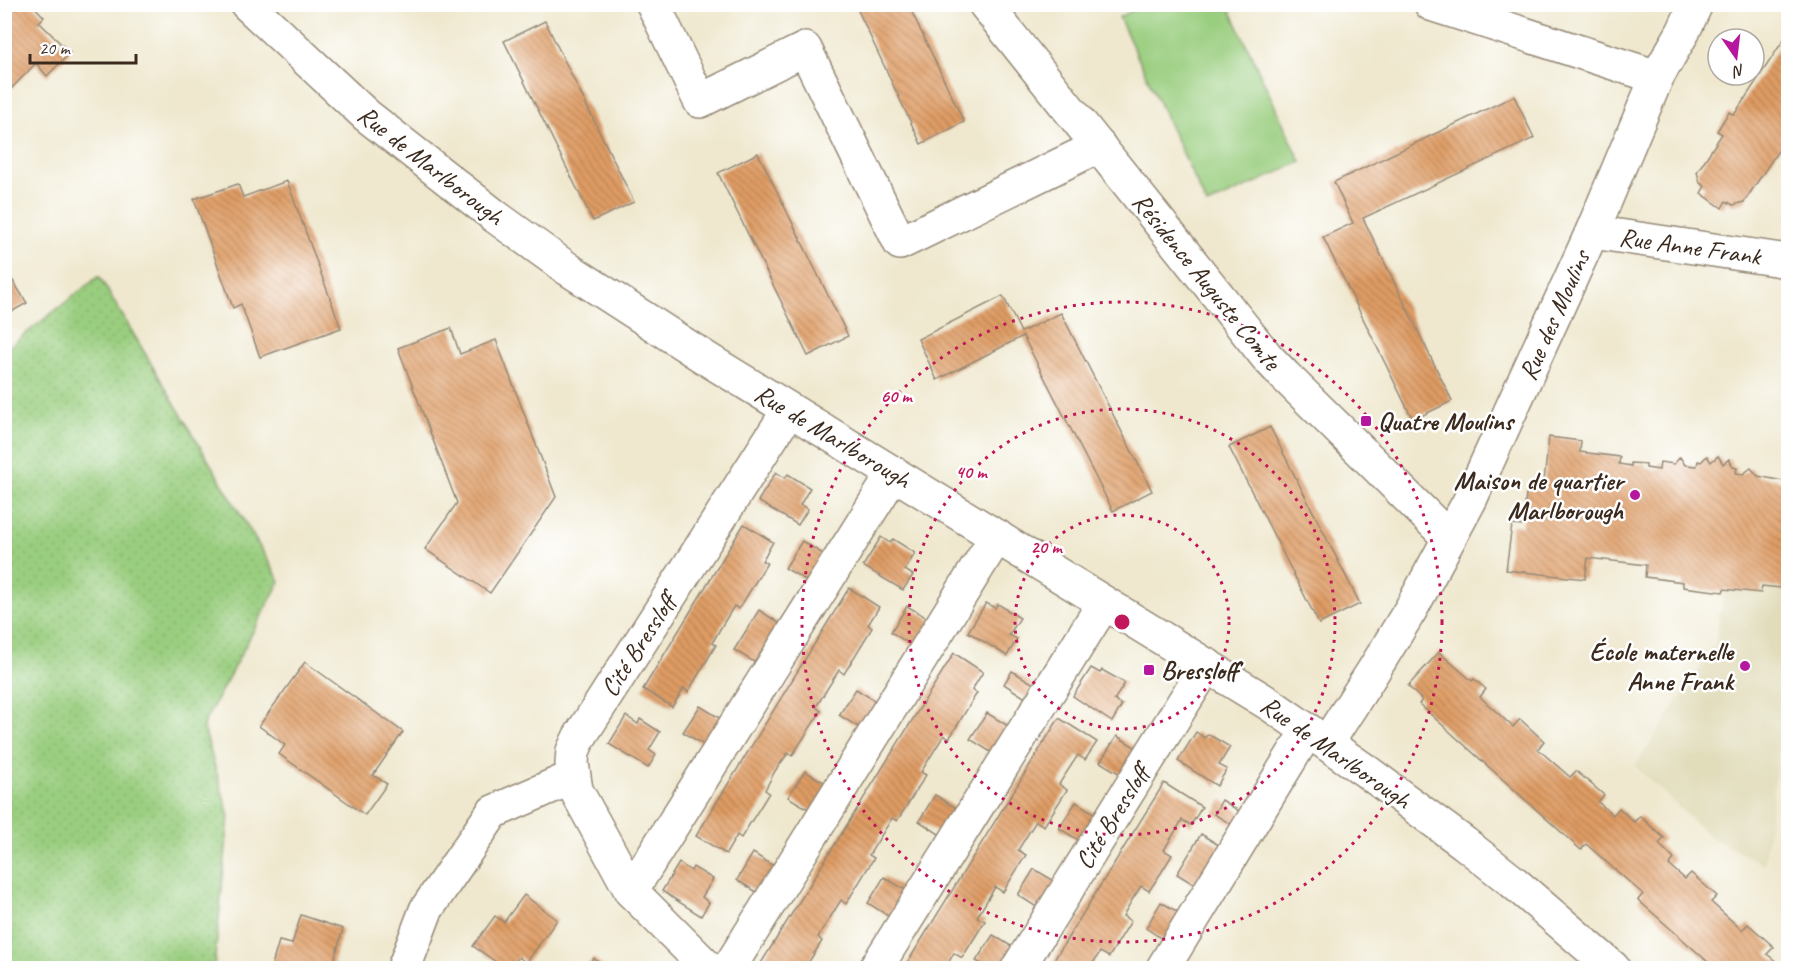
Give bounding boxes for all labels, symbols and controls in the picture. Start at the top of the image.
scale bar [30,27,136,65]
north arrow [1706,27,1766,87]
text: 20 m [39,37,72,59]
text: N [1729,60,1747,82]
street label: Rue de Marlborough [351,98,512,234]
street label: Résidence Auguste Comte [1125,186,1289,378]
street label: Rue Anne Frank [1617,220,1764,273]
street label: Rue des Moulins [1511,243,1599,385]
street label: Rue de Marlborough [749,377,918,497]
text: 60 m [880,385,913,407]
place label: Quatre Moulins [1378,405,1516,438]
marker: Quatre Moulins [1359,414,1373,428]
text: 40 m [956,461,988,483]
place label: Maison de quartier Marlborough [1454,464,1626,527]
marker: Maison de quartier Marlborough [1628,488,1642,502]
text: 20 m [1031,536,1063,558]
street label: Cité Bressloff [593,583,687,703]
centre of rings [1112,612,1132,632]
place label: École maternelle Anne Frank [1589,635,1735,698]
place label: Bressloff [1161,654,1244,687]
marker: École maternelle Anne Frank [1738,659,1752,673]
marker: Bressloff [1142,663,1156,677]
street label: Rue de Marlborough [1254,688,1419,818]
street label: Cité Bressloff [1068,755,1160,875]

